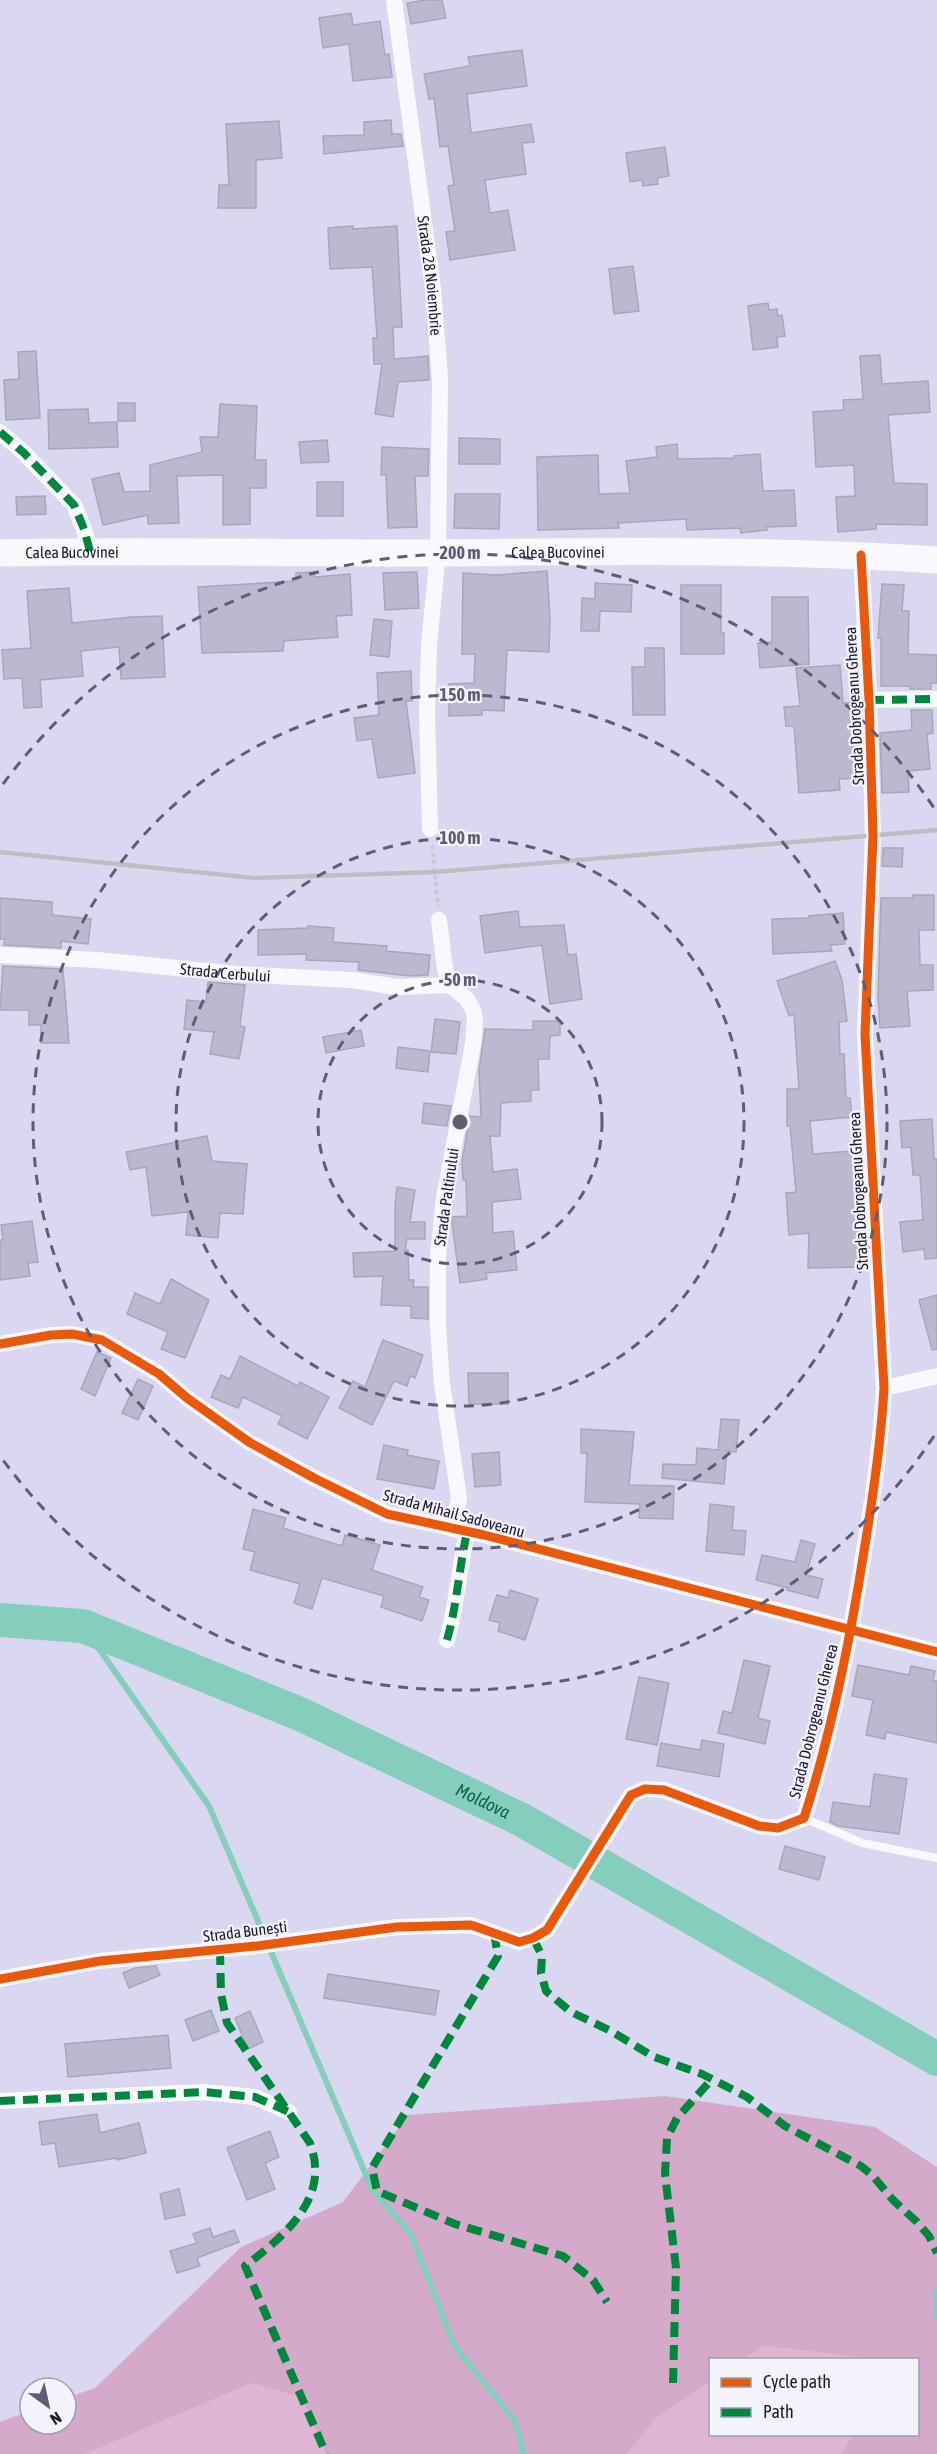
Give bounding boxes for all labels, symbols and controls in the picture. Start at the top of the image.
street label: Strada 28 Noiembrie [414,215,446,336]
text: 200 m [440,542,480,563]
street label: Calea Bucovinei [25,543,119,561]
street label: Calea Bucovinei [511,543,605,561]
street label: Strada Dobrogeanu Gherea [841,626,868,786]
text: 150 m [440,684,480,705]
text: 100 m [440,827,480,848]
street label: Strada Cerbului [179,959,271,985]
text: 50 m [444,969,476,990]
street label: Strada Dobrogeanu Gherea [845,1111,872,1271]
centre of rings [450,1112,470,1132]
street label: Strada Paltinului [430,1147,462,1247]
street label: Strada Mihail Sadoveanu [381,1485,527,1541]
street label: Strada Dobrogeanu Gherea [785,1642,842,1800]
water label: Moldova [453,1779,514,1823]
street label: Strada Bunești [202,1917,288,1946]
legend [709,2358,919,2436]
text: Cycle path [763,2371,831,2392]
north arrow [18,2376,78,2436]
text: Path [763,2401,794,2422]
text: N [47,2408,65,2429]

